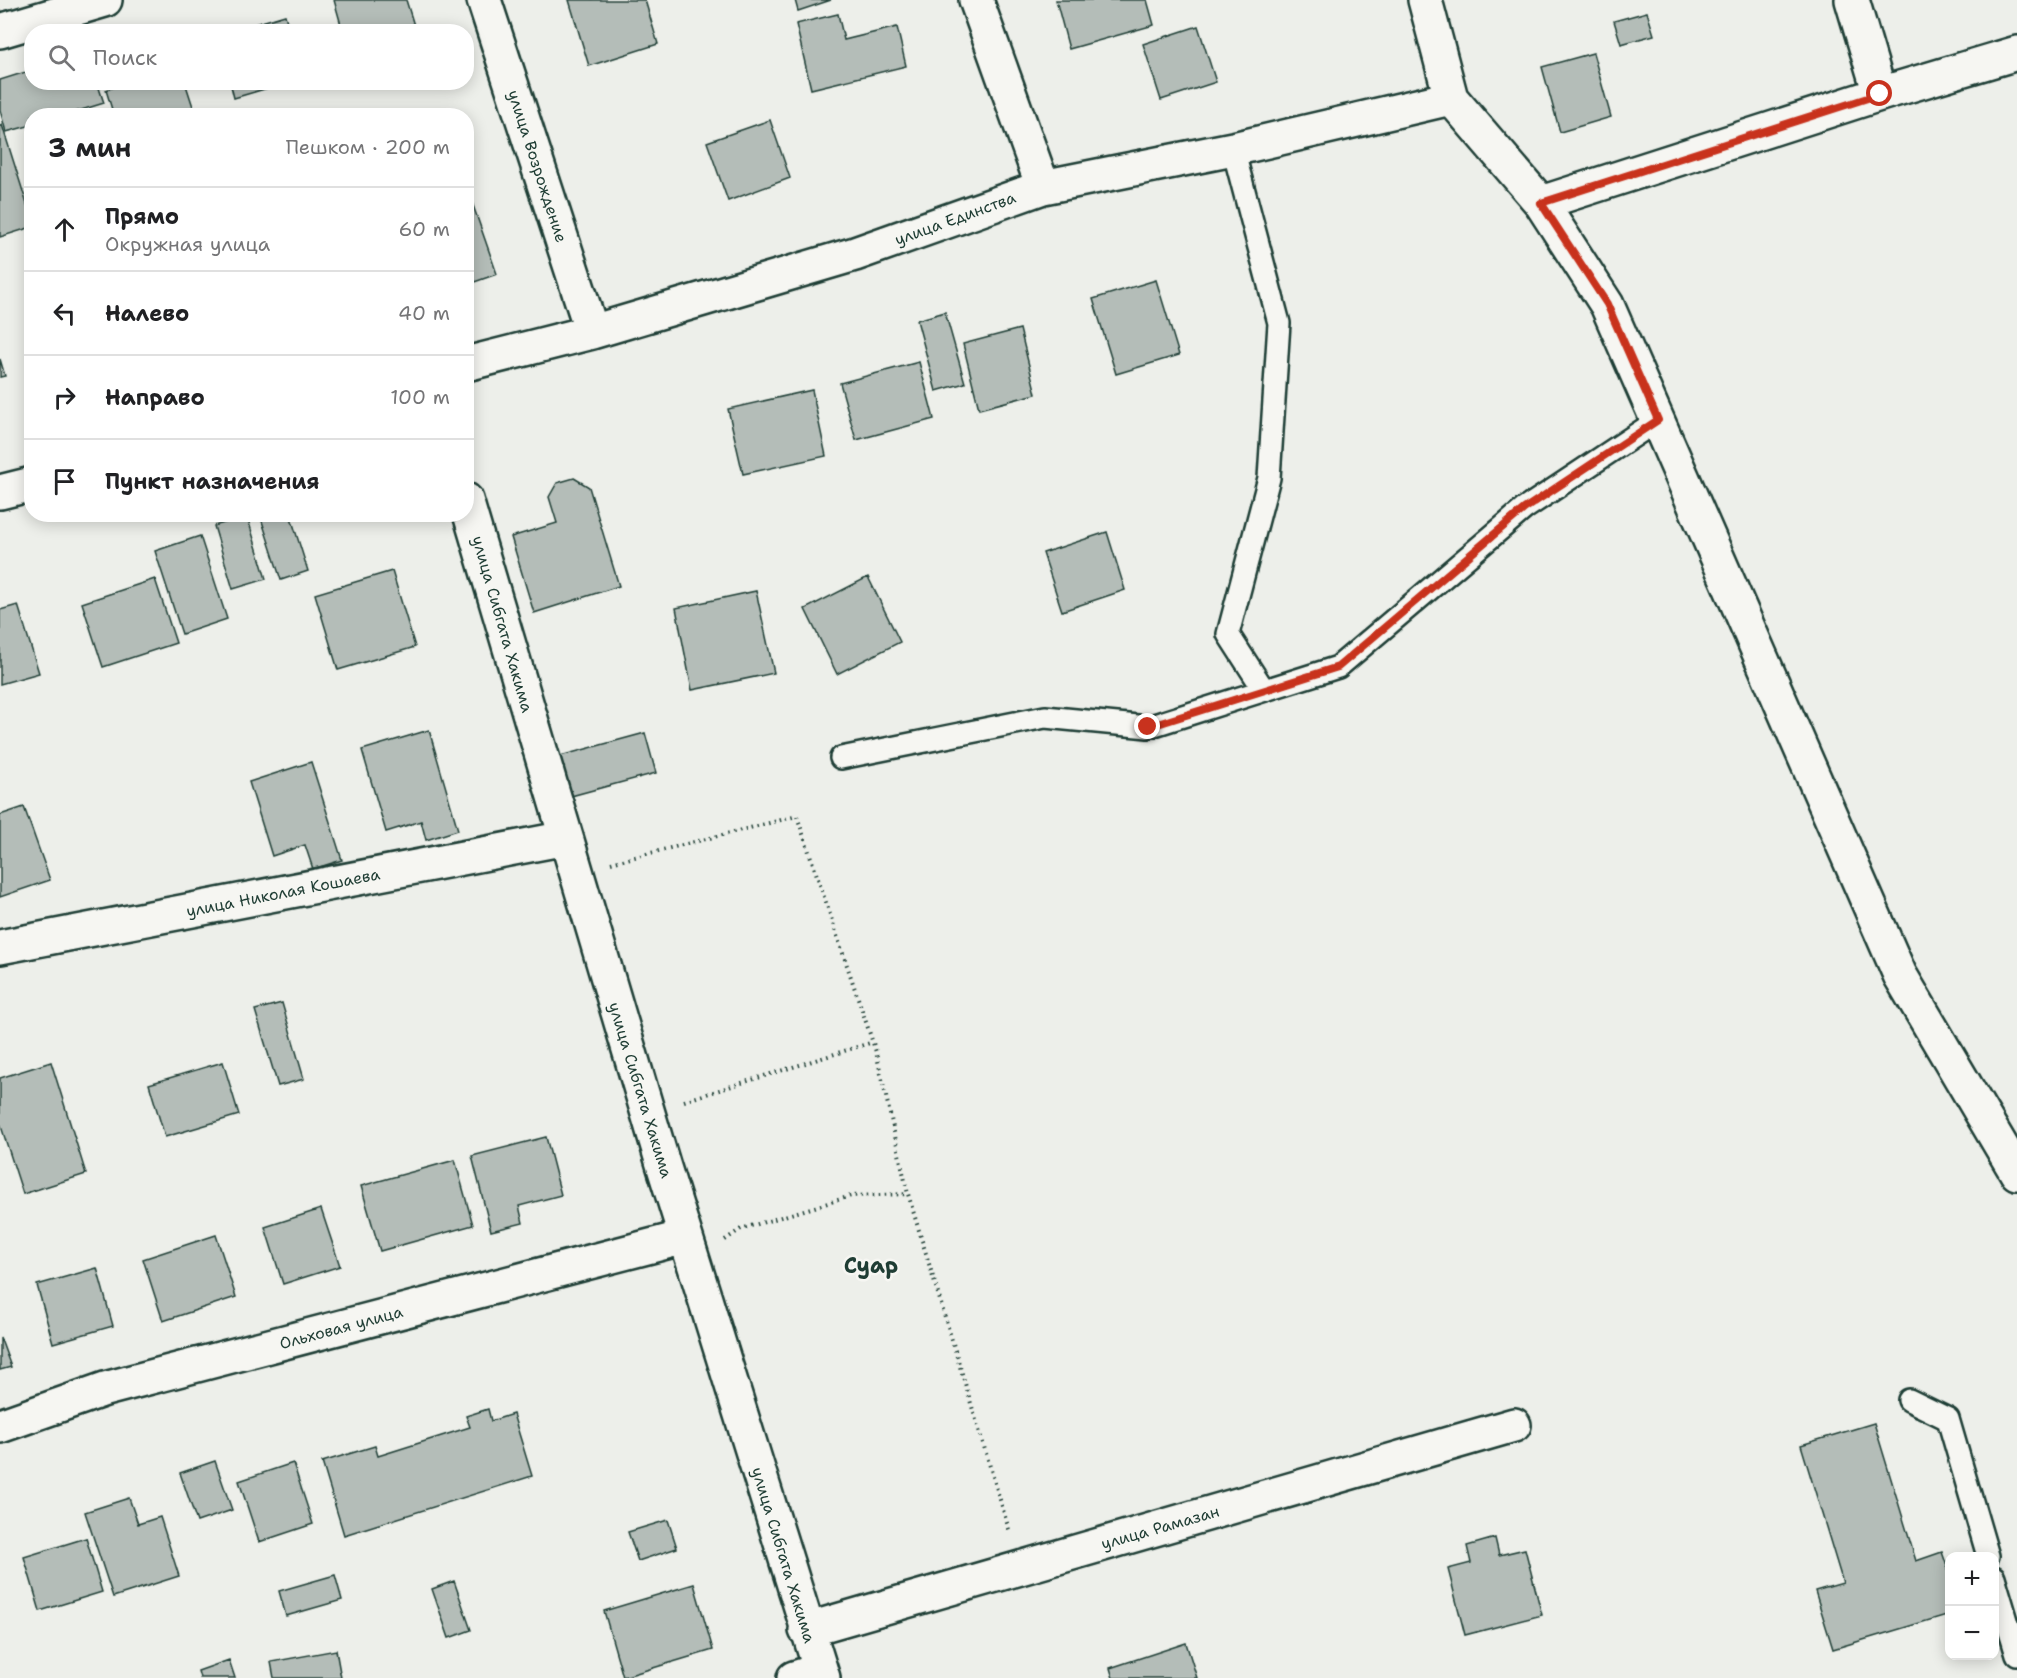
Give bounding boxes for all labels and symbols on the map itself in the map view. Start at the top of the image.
route start [1866,80,1892,106]
street label: улица Возрождение [503,87,572,245]
street label: улица Единства [892,187,1019,250]
street label: улица Сибгата Хакима [467,533,538,715]
route end [1134,713,1160,739]
street label: улица Николая Кошаева [184,863,382,922]
street label: улица Сибгата Хакима [604,1000,677,1181]
district label: Суар [844,1251,898,1280]
street label: Ольховая улица [277,1301,405,1354]
street label: улица Сибгата Хакима [747,1465,820,1646]
street label: улица Рамазан [1099,1501,1222,1554]

